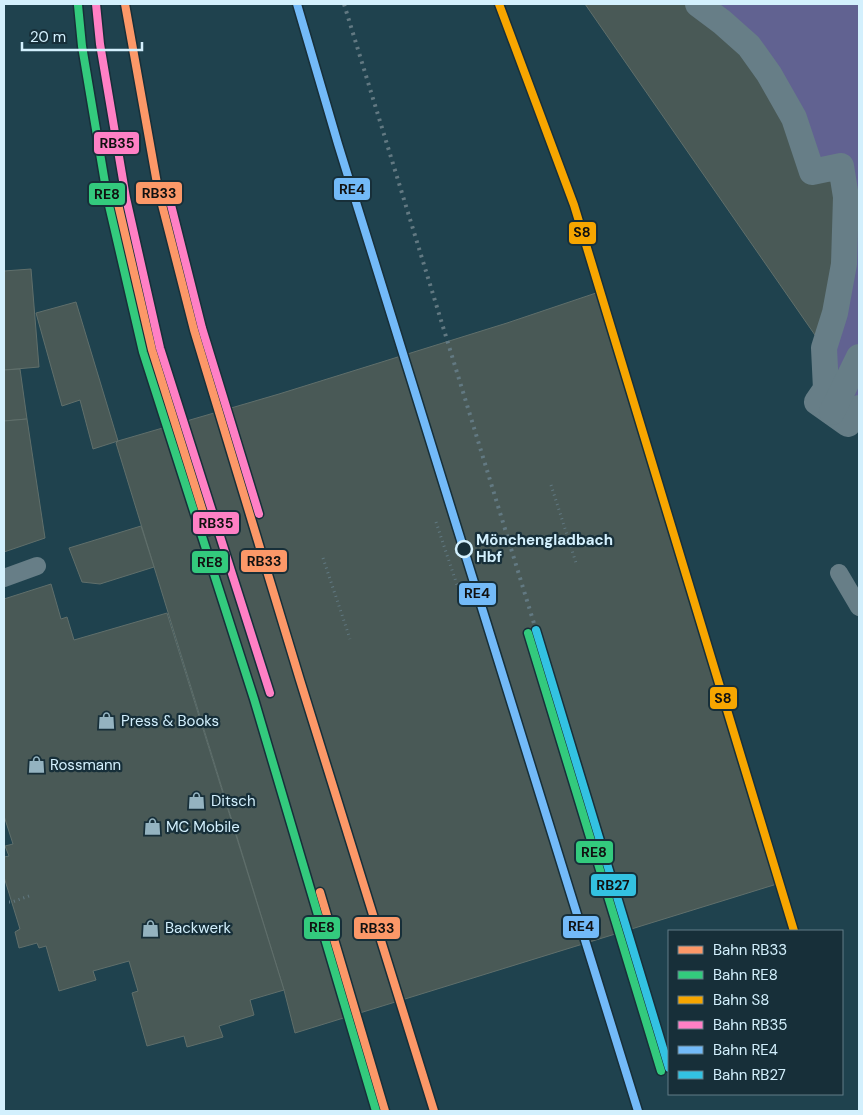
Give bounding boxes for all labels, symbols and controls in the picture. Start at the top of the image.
scale bar [22,20,142,52]
text: 20 m [30,27,66,47]
line badge: RB35 [93,131,140,155]
text: RB35 [100,134,134,152]
line badge: RE4 [333,177,371,201]
text: RE4 [339,180,365,198]
line badge: RB33 [135,181,183,205]
line badge: RE8 [88,182,126,206]
text: RB33 [142,184,176,202]
text: RE8 [94,185,120,203]
line badge: S8 [568,221,597,245]
text: S8 [573,223,591,241]
line badge: RB35 [192,511,240,535]
text: RB35 [199,514,233,532]
place label: Mönchengladbach Hbf [476,530,613,567]
marker: Mönchengladbach Hbf [455,540,473,558]
line badge: RB33 [240,549,288,573]
line badge: RE8 [191,550,229,574]
text: RB33 [247,552,281,570]
text: RE8 [197,553,223,571]
line badge: RE4 [458,582,497,606]
text: RE4 [464,584,490,602]
line badge: S8 [709,686,738,710]
text: S8 [714,689,732,707]
shop icon: Press & Books [97,711,117,731]
place label: Press & Books [121,711,219,731]
shop icon: Rossmann [26,755,46,775]
place label: Rossmann [50,755,121,775]
shop icon: Ditsch [187,791,207,811]
place label: Ditsch [211,791,256,811]
shop icon: MC Mobile [142,817,162,837]
place label: MC Mobile [166,817,240,837]
line badge: RE8 [575,840,614,864]
text: RE8 [581,843,607,861]
line badge: RB27 [590,873,637,897]
text: RB27 [596,876,630,894]
line badge: RE4 [562,915,600,939]
line badge: RE8 [303,916,341,940]
line badge: RB33 [353,916,401,940]
text: RE4 [568,917,594,935]
shop icon: Backwerk [141,918,161,938]
place label: Backwerk [165,918,232,938]
text: RE8 [309,918,335,936]
text: RB33 [360,919,394,937]
legend [668,930,843,1095]
text: Bahn RB33 [713,940,787,960]
text: Bahn RE8 [713,965,778,985]
text: Bahn S8 [713,990,769,1010]
text: Bahn RB35 [713,1015,787,1035]
text: Bahn RE4 [713,1040,778,1060]
text: Bahn RB27 [713,1065,786,1085]

